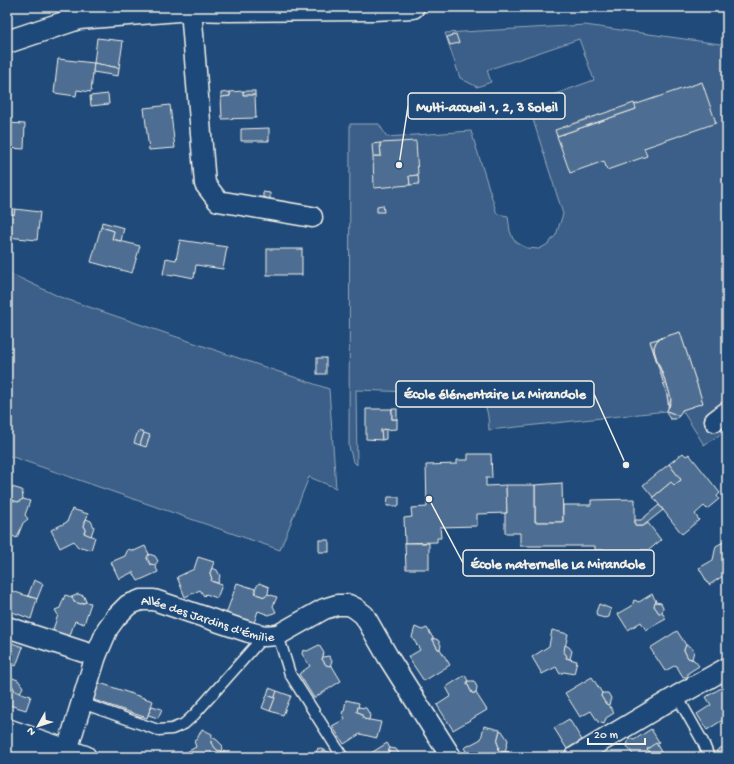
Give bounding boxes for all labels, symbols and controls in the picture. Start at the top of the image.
callout: Multi-accueil 1, 2, 3 Soleil [408,93,565,119]
text: Multi-accueil 1, 2, 3 Soleil [416,100,558,117]
callout: École élémentaire La Mirandole [396,381,594,407]
text: École élémentaire La Mirandole [404,387,587,404]
callout: École maternelle La Mirandole [463,550,654,576]
text: École maternelle La Mirandole [471,557,646,574]
street label: Allée des Jardins d'Émilie [141,595,275,646]
north arrow [18,706,58,746]
scale bar [588,720,645,746]
text: N [25,724,39,738]
text: 20 m [594,729,619,743]

